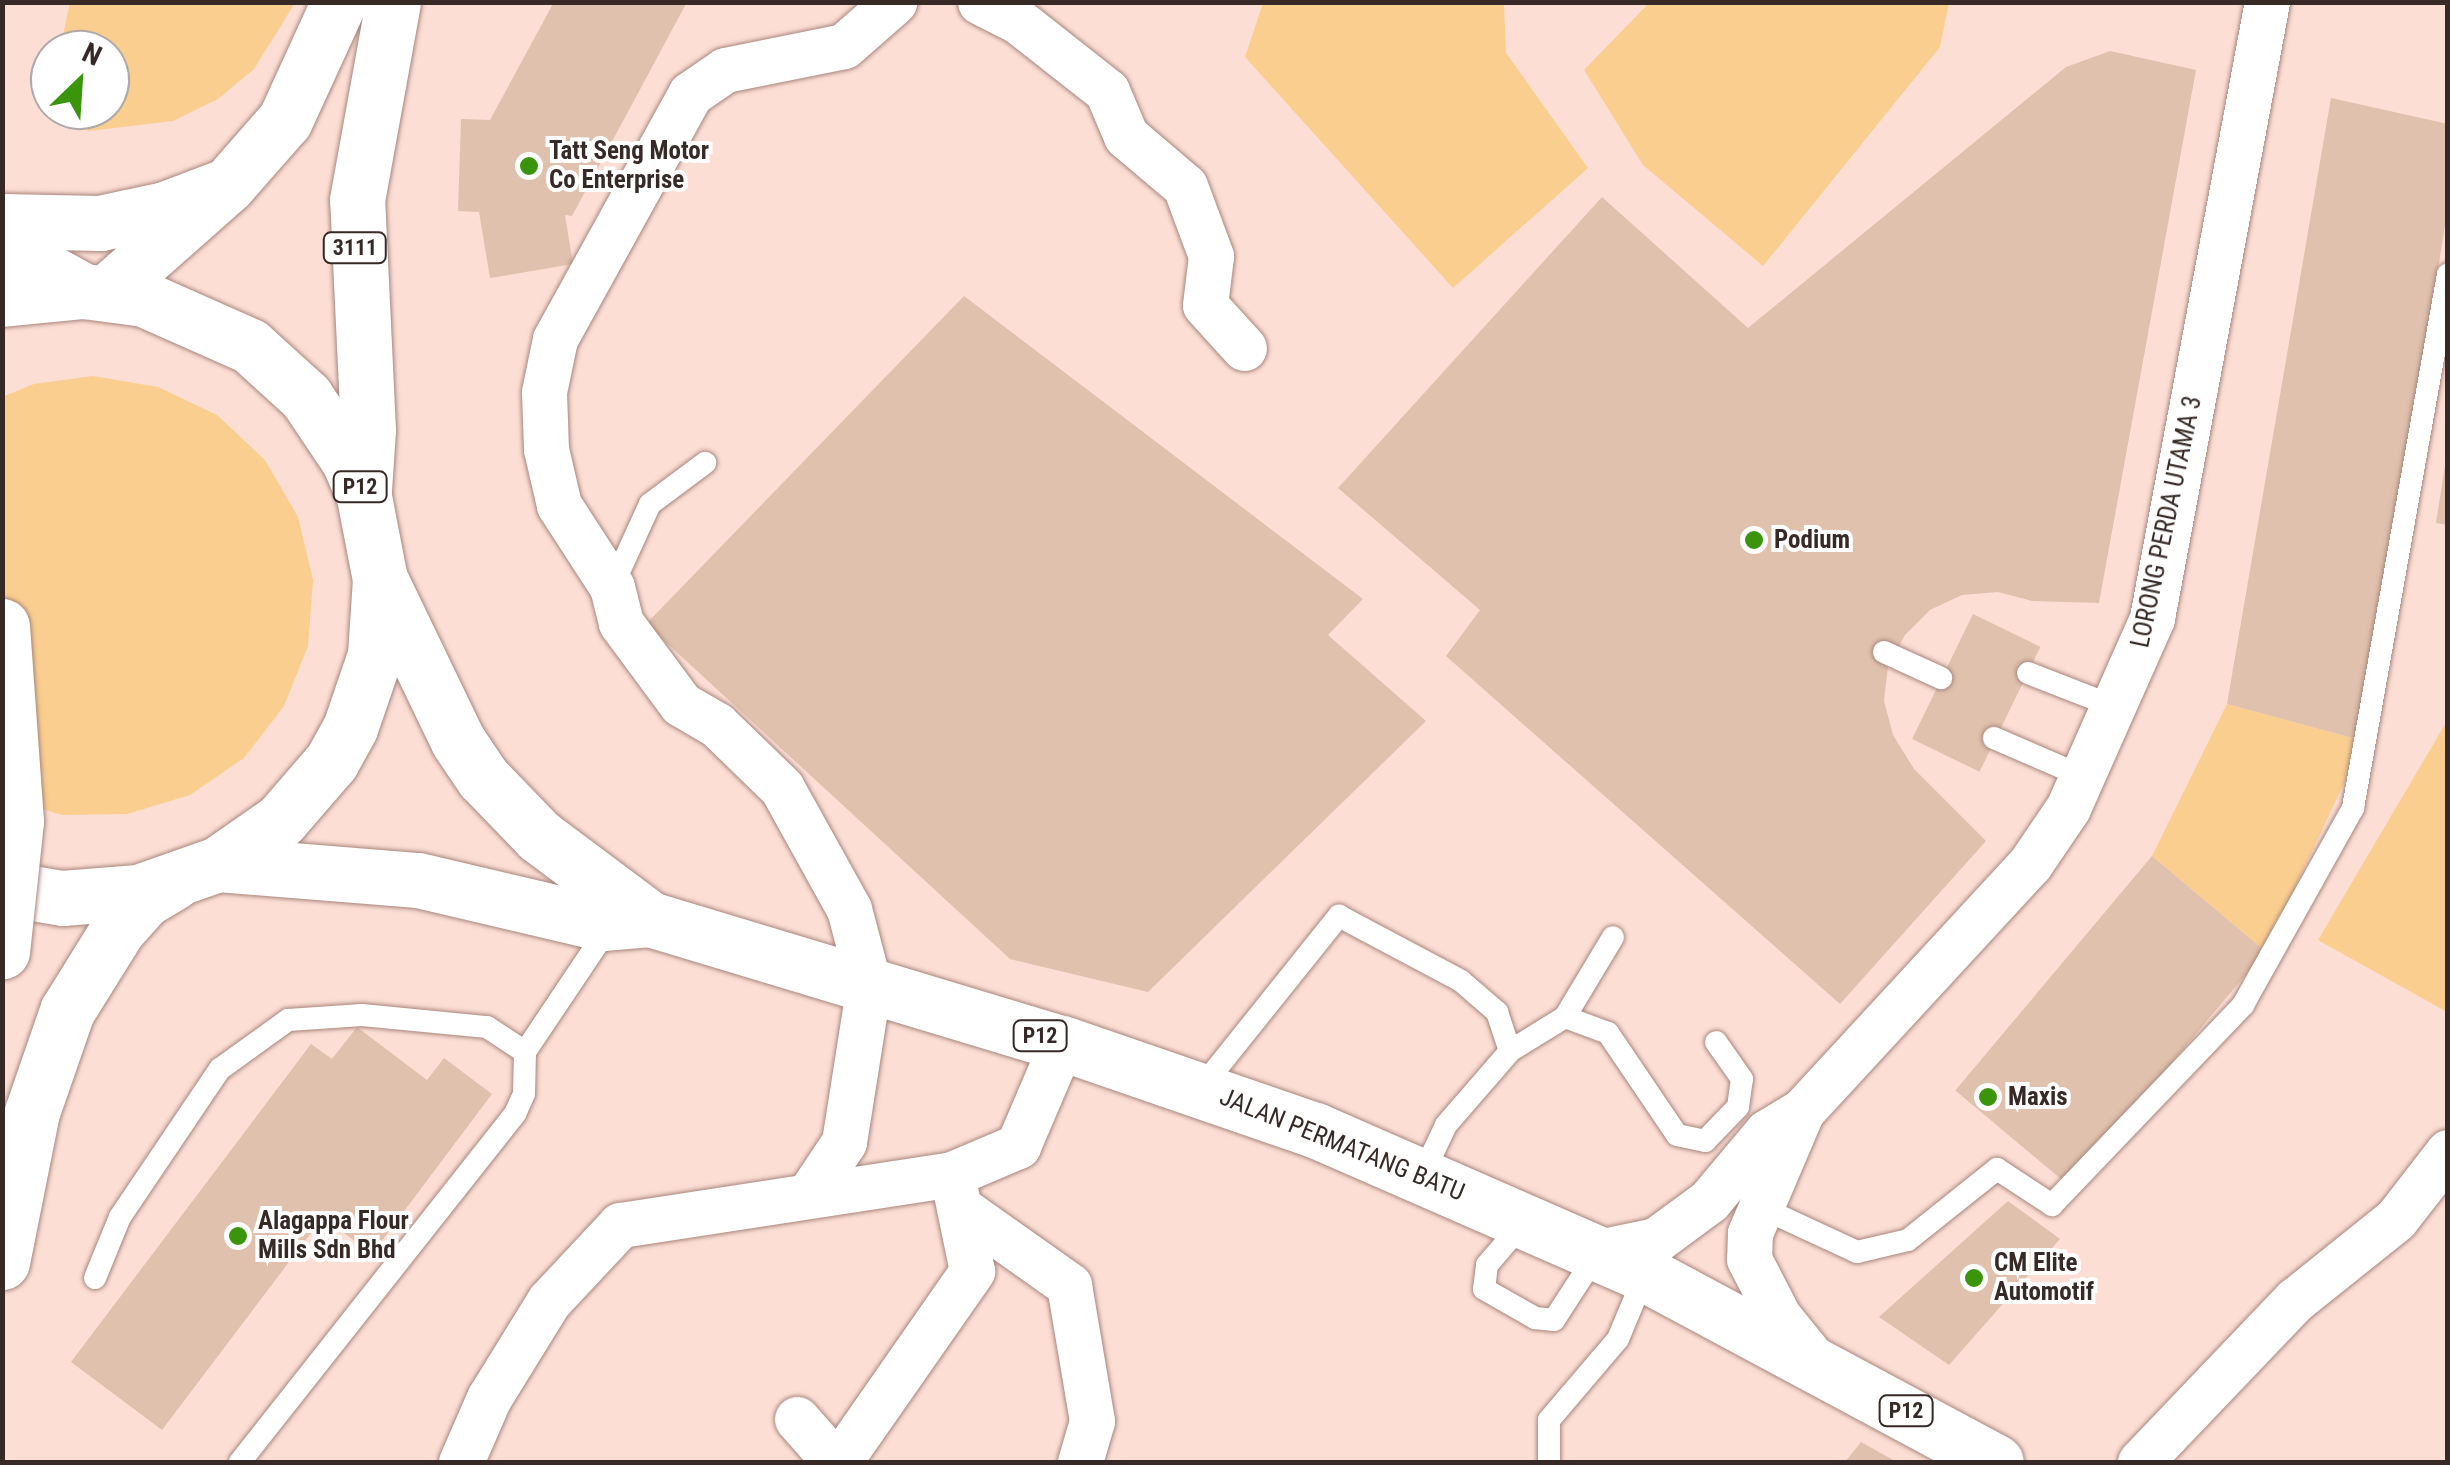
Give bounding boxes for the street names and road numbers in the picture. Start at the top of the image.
road number: 3111 [322,231,388,265]
street label: LORONG PERDA UTAMA 3 [2126,394,2208,650]
road number: P12 [332,470,388,504]
road number: P12 [1012,1019,1068,1053]
street label: JALAN PERMATANG BATU [1215,1082,1469,1208]
road number: P12 [1878,1394,1934,1428]

